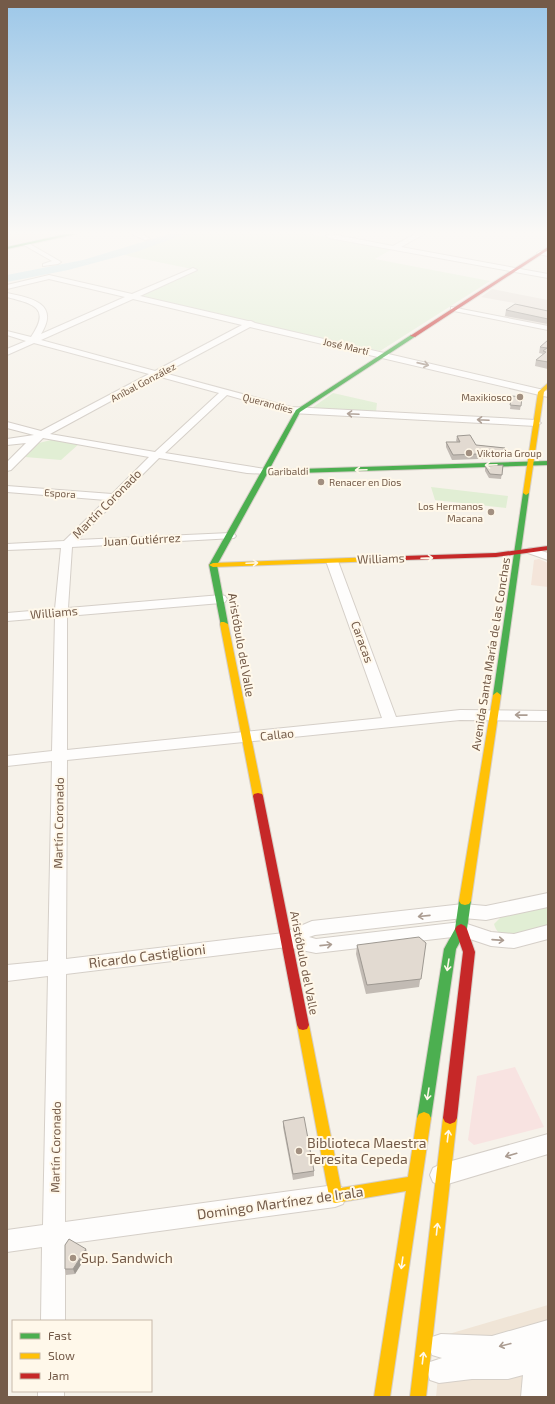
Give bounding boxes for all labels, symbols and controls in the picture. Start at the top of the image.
street label: José Martí [322,335,370,357]
street label: Aníbal González [108,360,178,404]
one-way arrow [416,360,429,368]
street label: Querandíes [241,391,295,415]
place label: Maxikiosco [461,391,512,403]
marker: Maxikiosco [515,392,525,402]
one-way arrow [347,410,360,418]
one-way arrow [477,416,490,424]
place label: Viktoria Group [477,447,542,459]
marker: Viktoria Group [464,448,474,458]
one-way arrow [485,461,498,469]
street label: Garibaldi [268,465,308,477]
street label: Martín Coronado [69,466,144,541]
one-way arrow [355,466,368,473]
place label: Renacer en Dios [329,476,401,488]
marker: Renacer en Dios [316,477,326,487]
street label: Espora [44,486,76,500]
place label: Los Hermanos Macana [418,500,483,524]
marker: Los Hermanos Macana [486,507,496,517]
street label: Juan Gutiérrez [103,530,181,548]
street label: Williams [357,550,405,566]
one-way arrow [420,554,433,561]
street label: Avenida Santa María de las Conchas [468,556,512,751]
one-way arrow [245,560,258,567]
street label: Aristóbulo del Valle [226,592,258,698]
street label: Williams [30,603,78,621]
street label: Caracas [349,619,377,664]
one-way arrow [515,711,528,719]
street label: Callao [259,725,295,743]
street label: Martín Coronado [50,777,66,869]
street label: Aristóbulo del Valle [288,910,322,1016]
one-way arrow [418,912,431,919]
one-way arrow [491,936,504,943]
street label: Ricardo Castiglioni [87,940,206,971]
one-way arrow [319,941,332,948]
one-way arrow [444,958,452,971]
one-way arrow [424,1087,432,1100]
street label: Martín Coronado [47,1101,63,1193]
one-way arrow [444,1130,452,1143]
place label: Biblioteca Maestra Teresita Cepeda [307,1134,426,1167]
marker: Biblioteca Maestra Teresita Cepeda [294,1146,304,1156]
one-way arrow [504,1152,517,1159]
street label: Domingo Martínez de Irala [196,1182,364,1223]
one-way arrow [434,1223,441,1236]
place label: Sup. Sandwich [81,1249,173,1266]
marker: Sup. Sandwich [68,1253,78,1263]
one-way arrow [398,1256,406,1269]
legend [12,1320,152,1392]
text: Fast [48,1328,72,1342]
one-way arrow [498,1342,511,1349]
text: Slow [48,1348,75,1362]
one-way arrow [419,1352,427,1365]
text: Jam [48,1368,69,1382]

